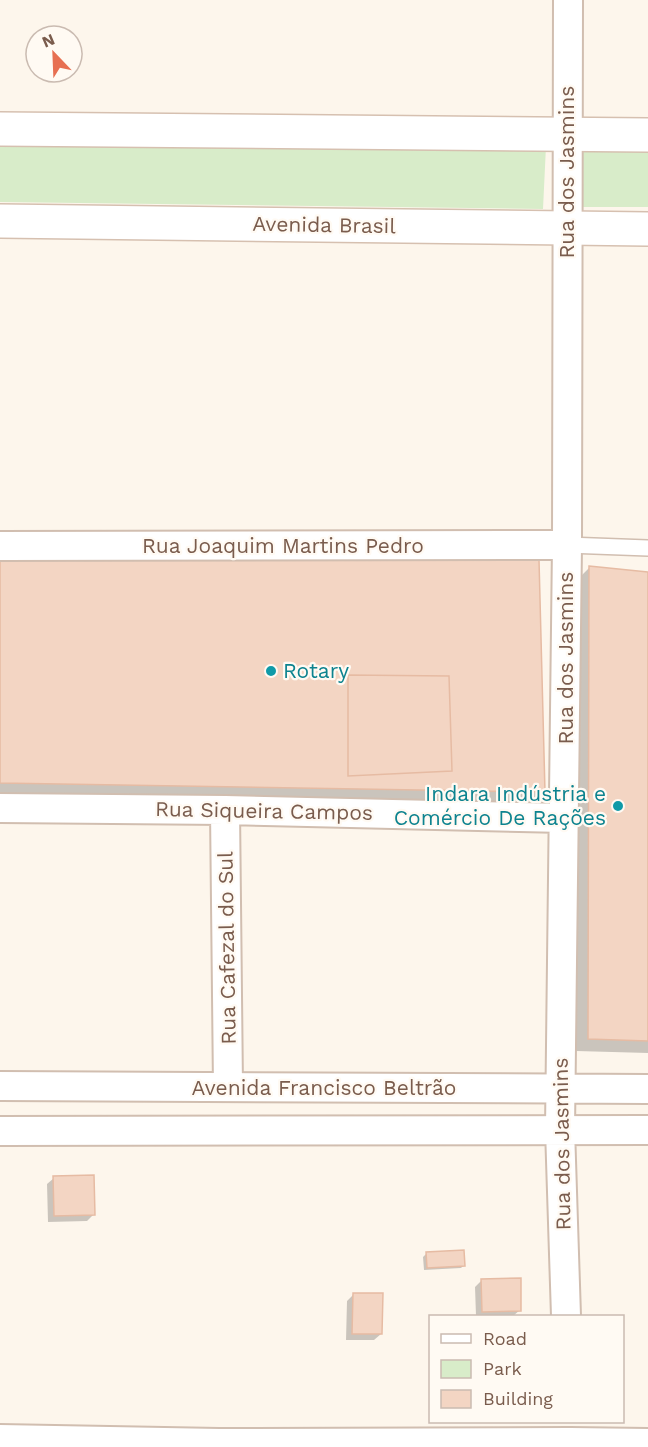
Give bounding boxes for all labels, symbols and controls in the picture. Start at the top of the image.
north arrow [24,24,84,84]
text: N [39,30,58,52]
street label: Rua dos Jasmins [554,86,579,258]
street label: Avenida Brasil [252,211,397,238]
street label: Rua Joaquim Martins Pedro [142,533,424,558]
street label: Rua dos Jasmins [553,572,578,744]
place label: Rotary [283,658,349,683]
marker: Rotary [264,664,278,678]
place label: Indara Indústria e Comércio De Rações [394,781,606,830]
street label: Rua Siqueira Campos [155,796,373,825]
marker: Indara Indústria e Comércio De Rações [611,799,625,813]
street label: Rua Cafezal do Sul [212,851,241,1045]
street label: Rua dos Jasmins [547,1057,576,1231]
street label: Avenida Francisco Beltrão [192,1075,456,1100]
legend [429,1315,624,1423]
text: Road [483,1328,527,1349]
text: Park [483,1358,522,1379]
text: Building [483,1388,553,1409]

